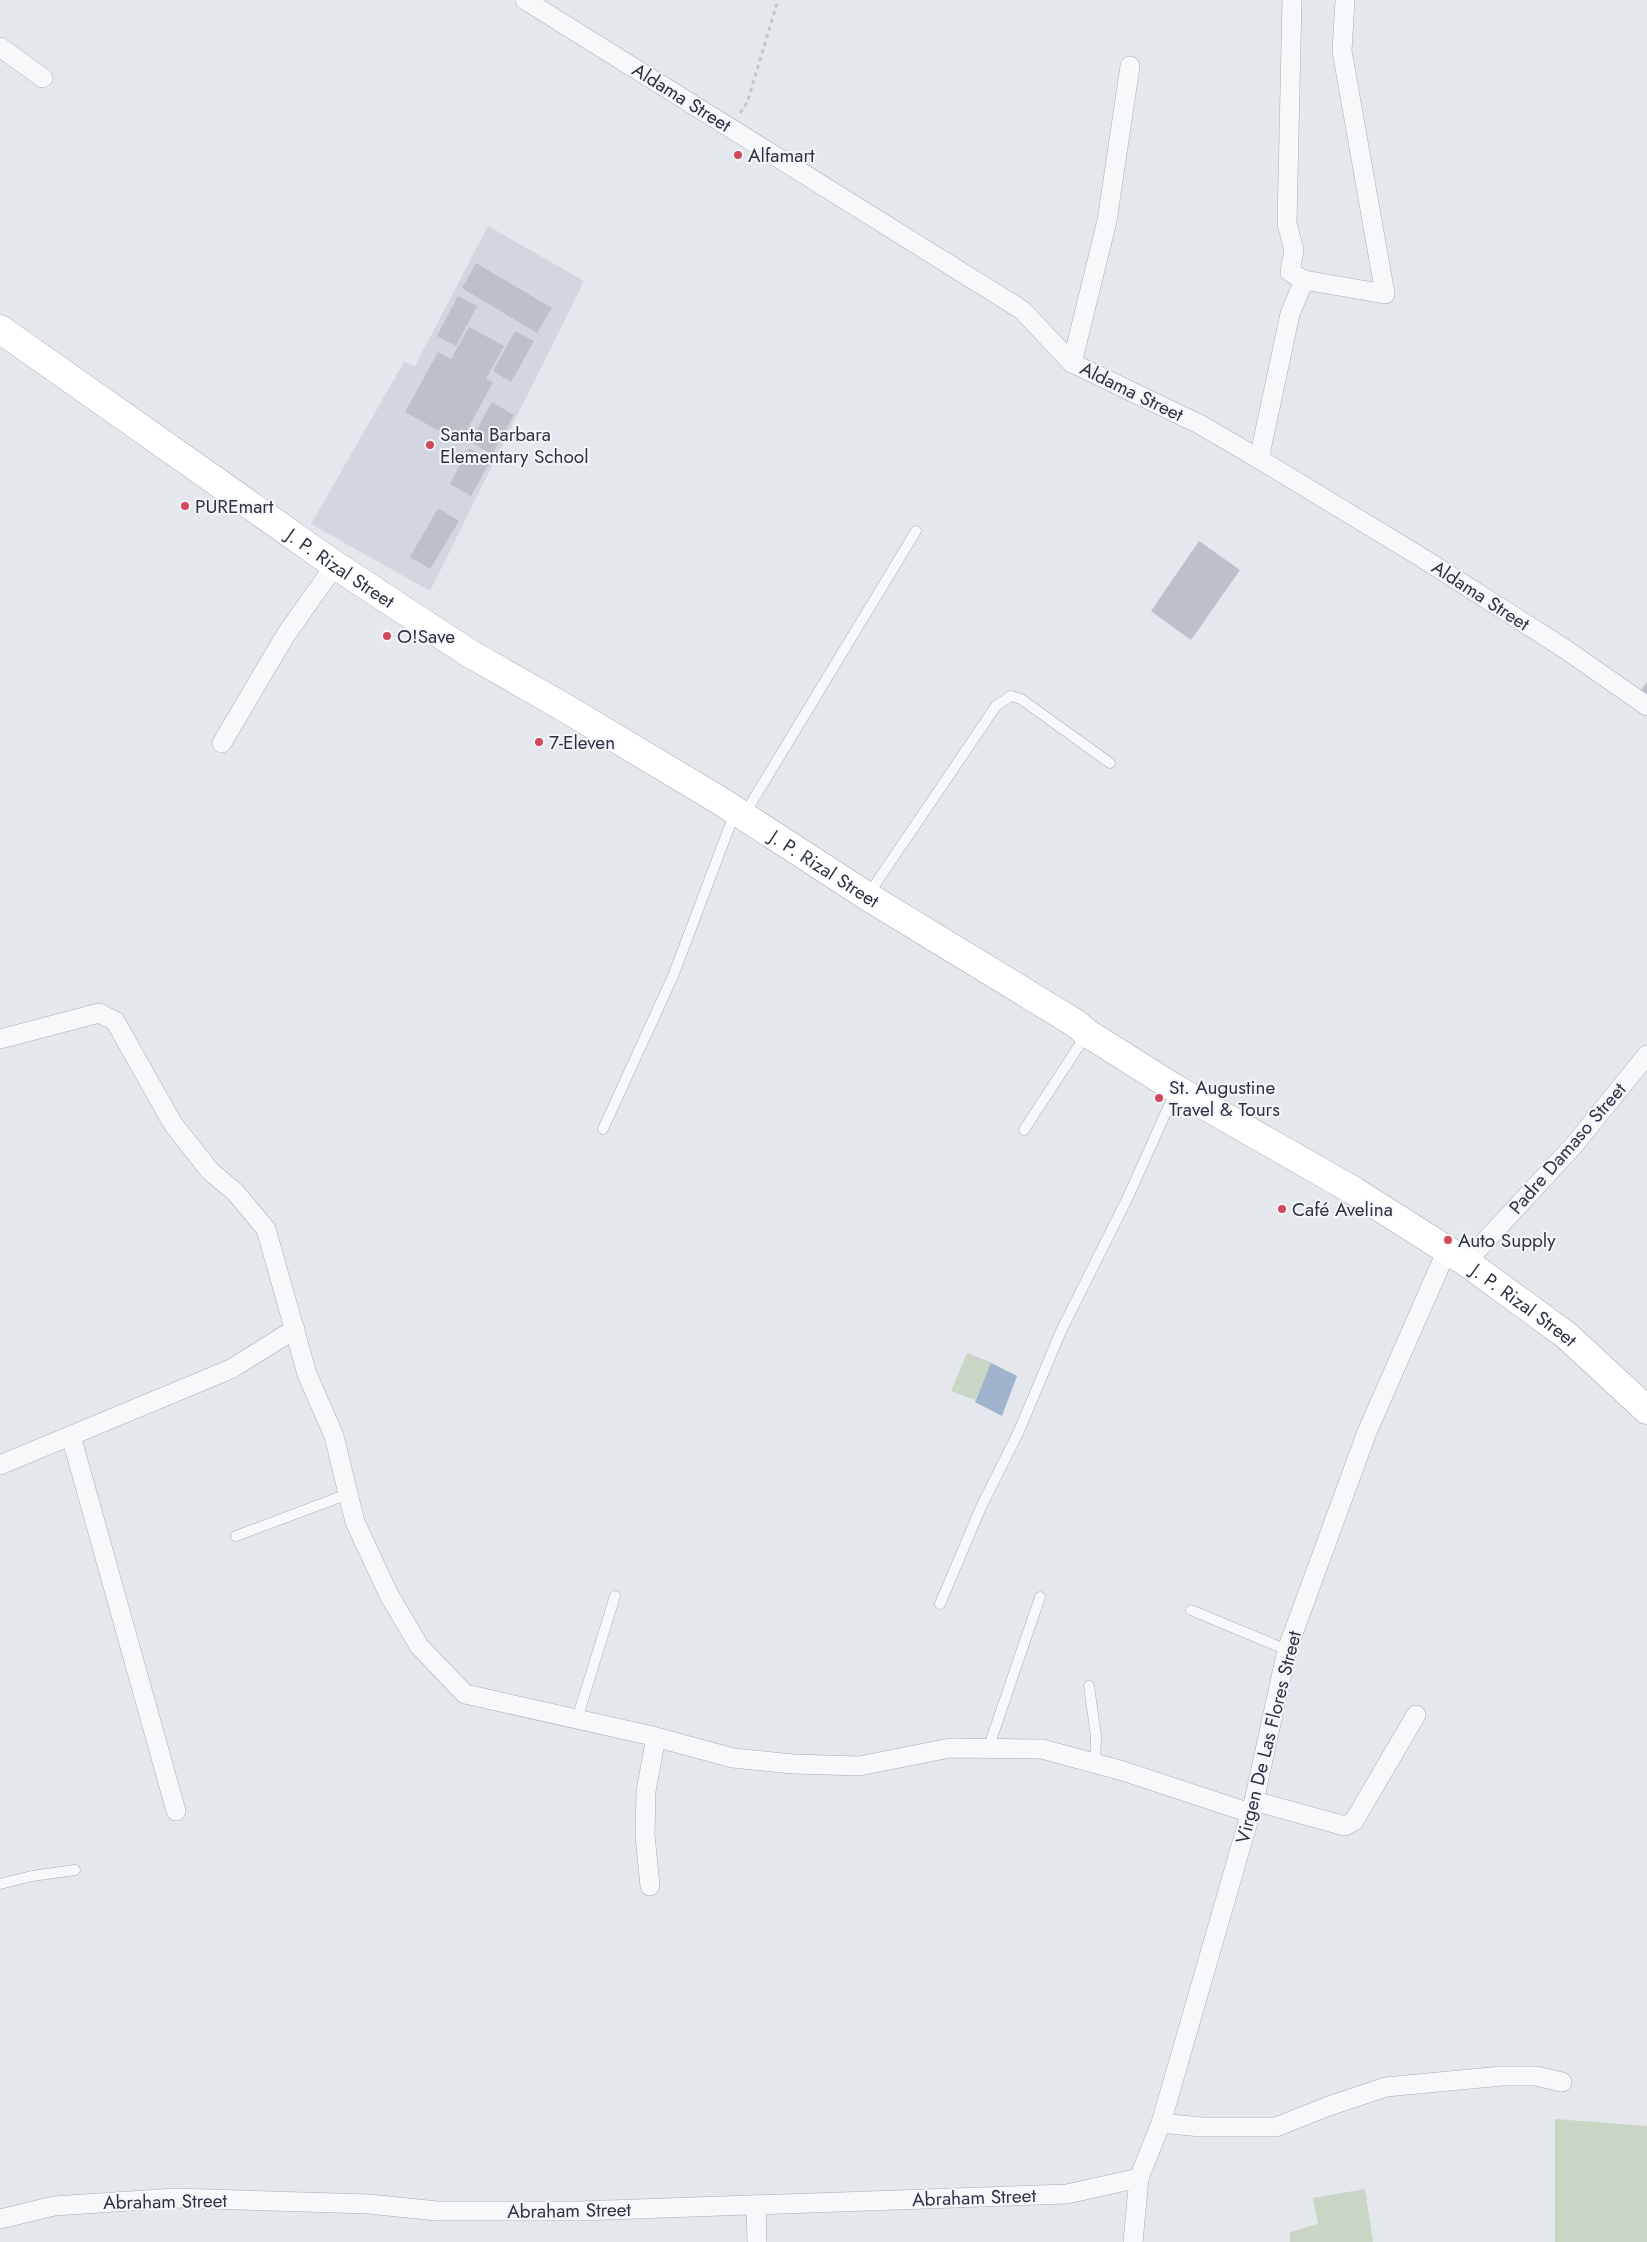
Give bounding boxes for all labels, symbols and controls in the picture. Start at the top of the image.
street label: Aldama Street [627,56,737,139]
place label: Alfamart [748,142,815,169]
marker: Alfamart [732,149,744,161]
street label: Aldama Street [1076,355,1188,428]
place label: Santa Barbara Elementary School [440,421,589,470]
marker: Santa Barbara Elementary School [424,439,436,451]
place label: PUREmart [195,493,274,520]
marker: PUREmart [179,500,191,512]
street label: J. P. Rizal Street [278,520,400,615]
street label: Aldama Street [1426,554,1535,637]
place label: O!Save [397,623,455,650]
marker: O!Save [381,630,393,642]
place label: 7-Eleven [549,729,615,756]
marker: 7-Eleven [533,736,545,748]
street label: J. P. Rizal Street [762,822,885,915]
place label: St. Augustine Travel & Tours [1169,1074,1280,1123]
street label: Padre Damaso Street [1503,1076,1633,1220]
marker: St. Augustine Travel & Tours [1153,1092,1165,1104]
place label: Café Avelina [1292,1196,1393,1223]
marker: Café Avelina [1276,1203,1288,1215]
place label: Auto Supply [1458,1227,1556,1254]
marker: Auto Supply [1442,1234,1454,1246]
street label: J. P. Rizal Street [1463,1255,1583,1353]
street label: Virgen De Las Flores Street [1229,1627,1308,1846]
street label: Abraham Street [912,2182,1037,2213]
street label: Abraham Street [103,2187,228,2216]
street label: Abraham Street [507,2196,632,2225]

